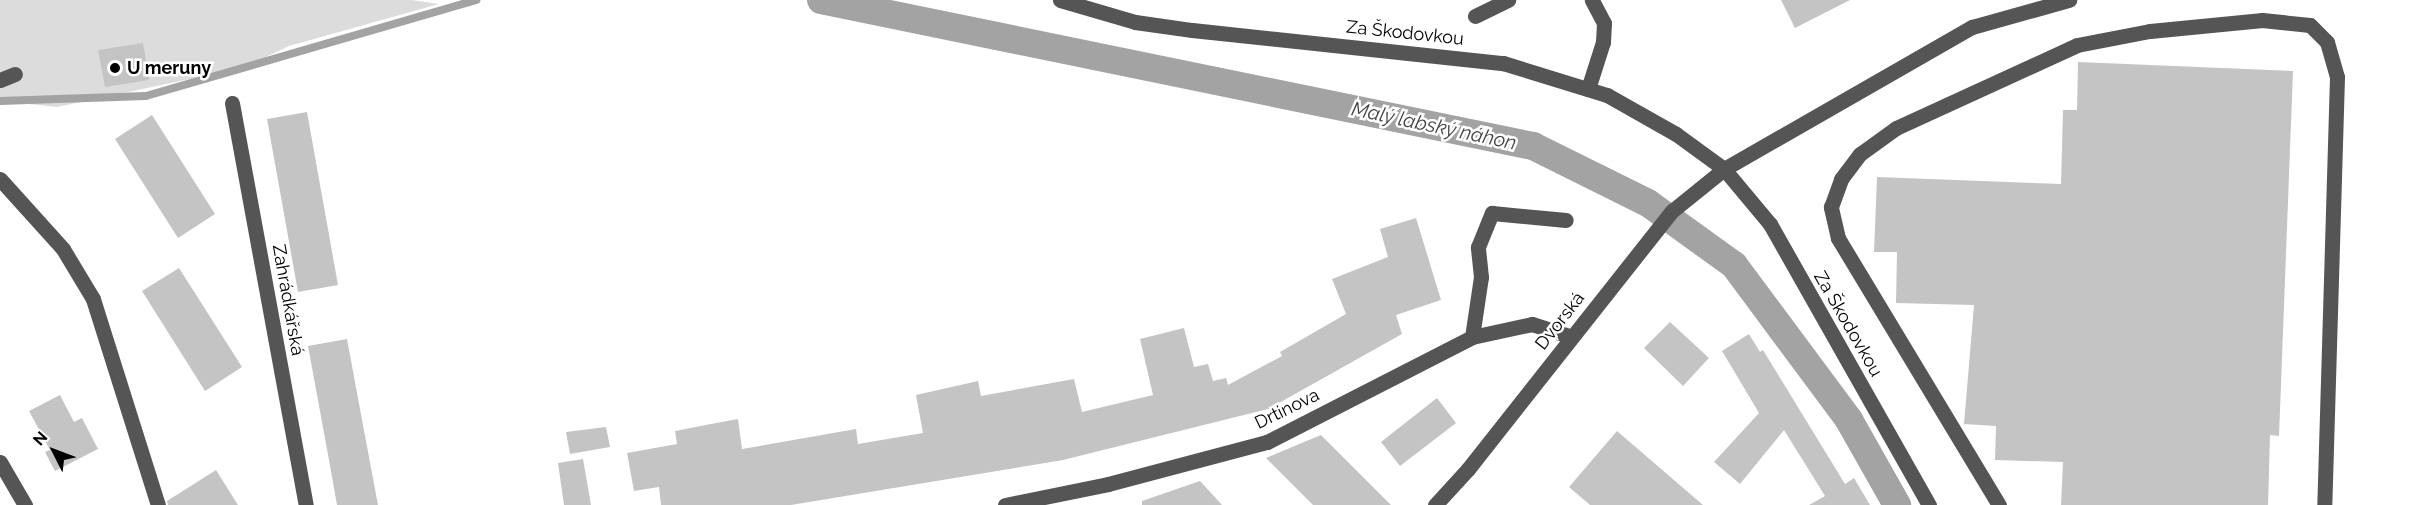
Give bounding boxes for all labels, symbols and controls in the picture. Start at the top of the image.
street label: Za Škodovkou [1345,16,1465,50]
place label: U meruny [127,57,211,79]
marker: U meruny [108,61,122,75]
water label: Malý labský náhon [1349,97,1519,155]
street label: Zahrádkářská [268,243,308,357]
street label: Za Škodovkou [1809,267,1887,381]
street label: Dvorská [1531,288,1589,354]
street label: Drtinova [1251,384,1323,434]
north arrow [24,421,84,481]
text: N [29,428,51,450]

